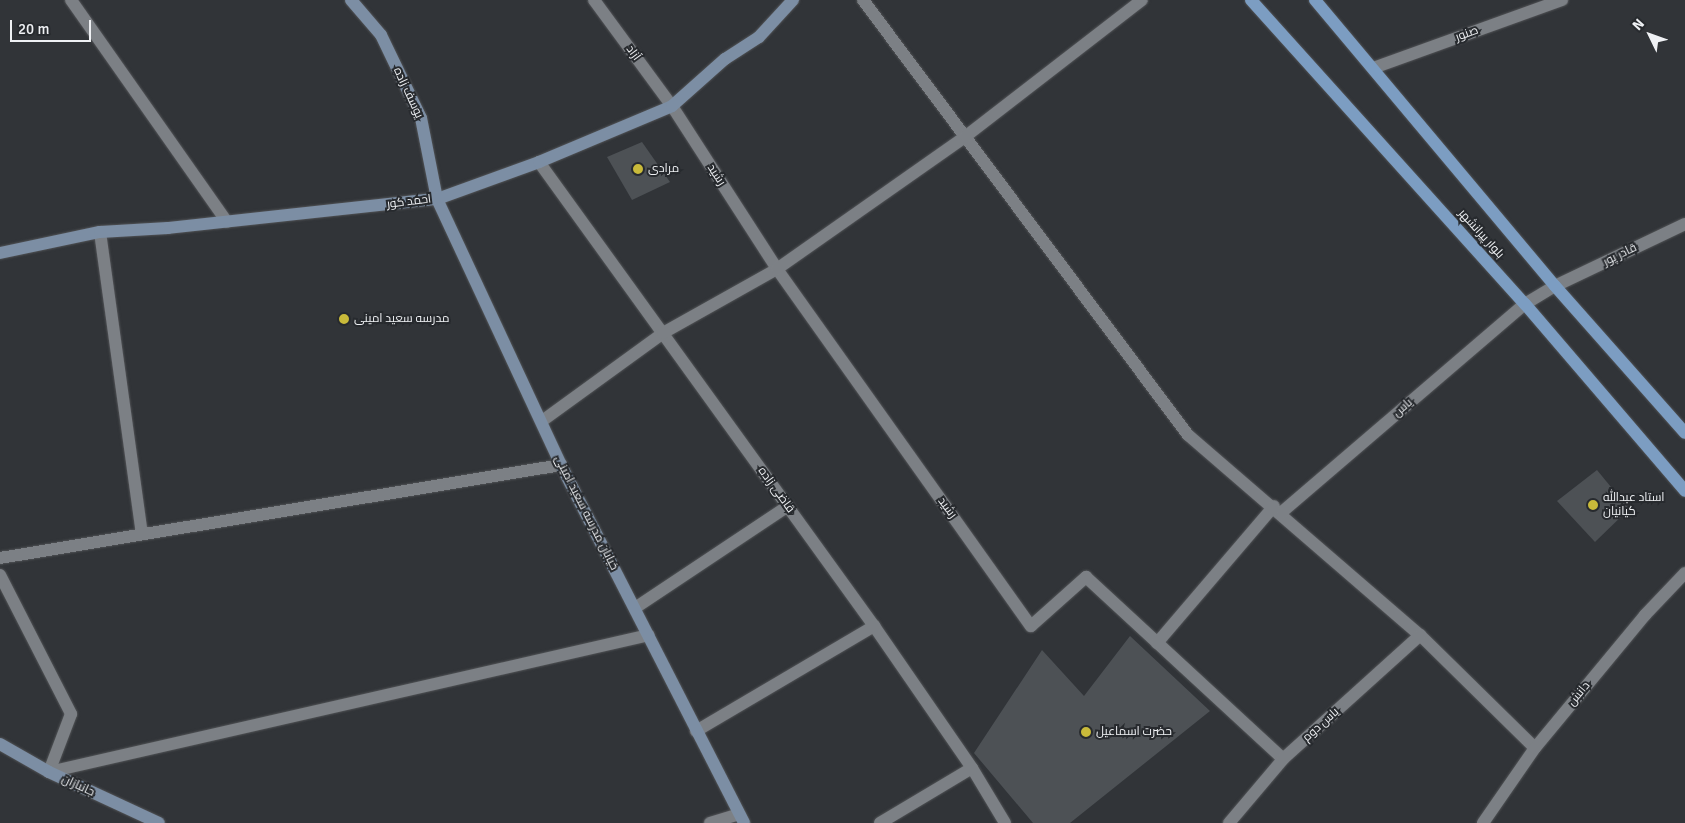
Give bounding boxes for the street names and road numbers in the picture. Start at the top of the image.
street label: صنور [1454,23,1480,45]
street label: آزاد [623,43,643,63]
street label: یوسف زاده [390,65,426,121]
street label: رشید [704,161,728,189]
street label: احمد کور [386,192,432,212]
street label: بلوار پیرانشهر [1455,206,1507,262]
street label: قادر پور [1601,241,1639,269]
street label: یاس [1390,396,1416,420]
street label: خیابان مدرسه سعید امینی [551,453,621,573]
street label: قاضی زاده [755,464,797,516]
street label: رشید [934,494,960,522]
street label: دانش [1565,679,1593,709]
street label: یاس دوم [1300,705,1342,745]
street label: جانبازان [59,772,97,800]

